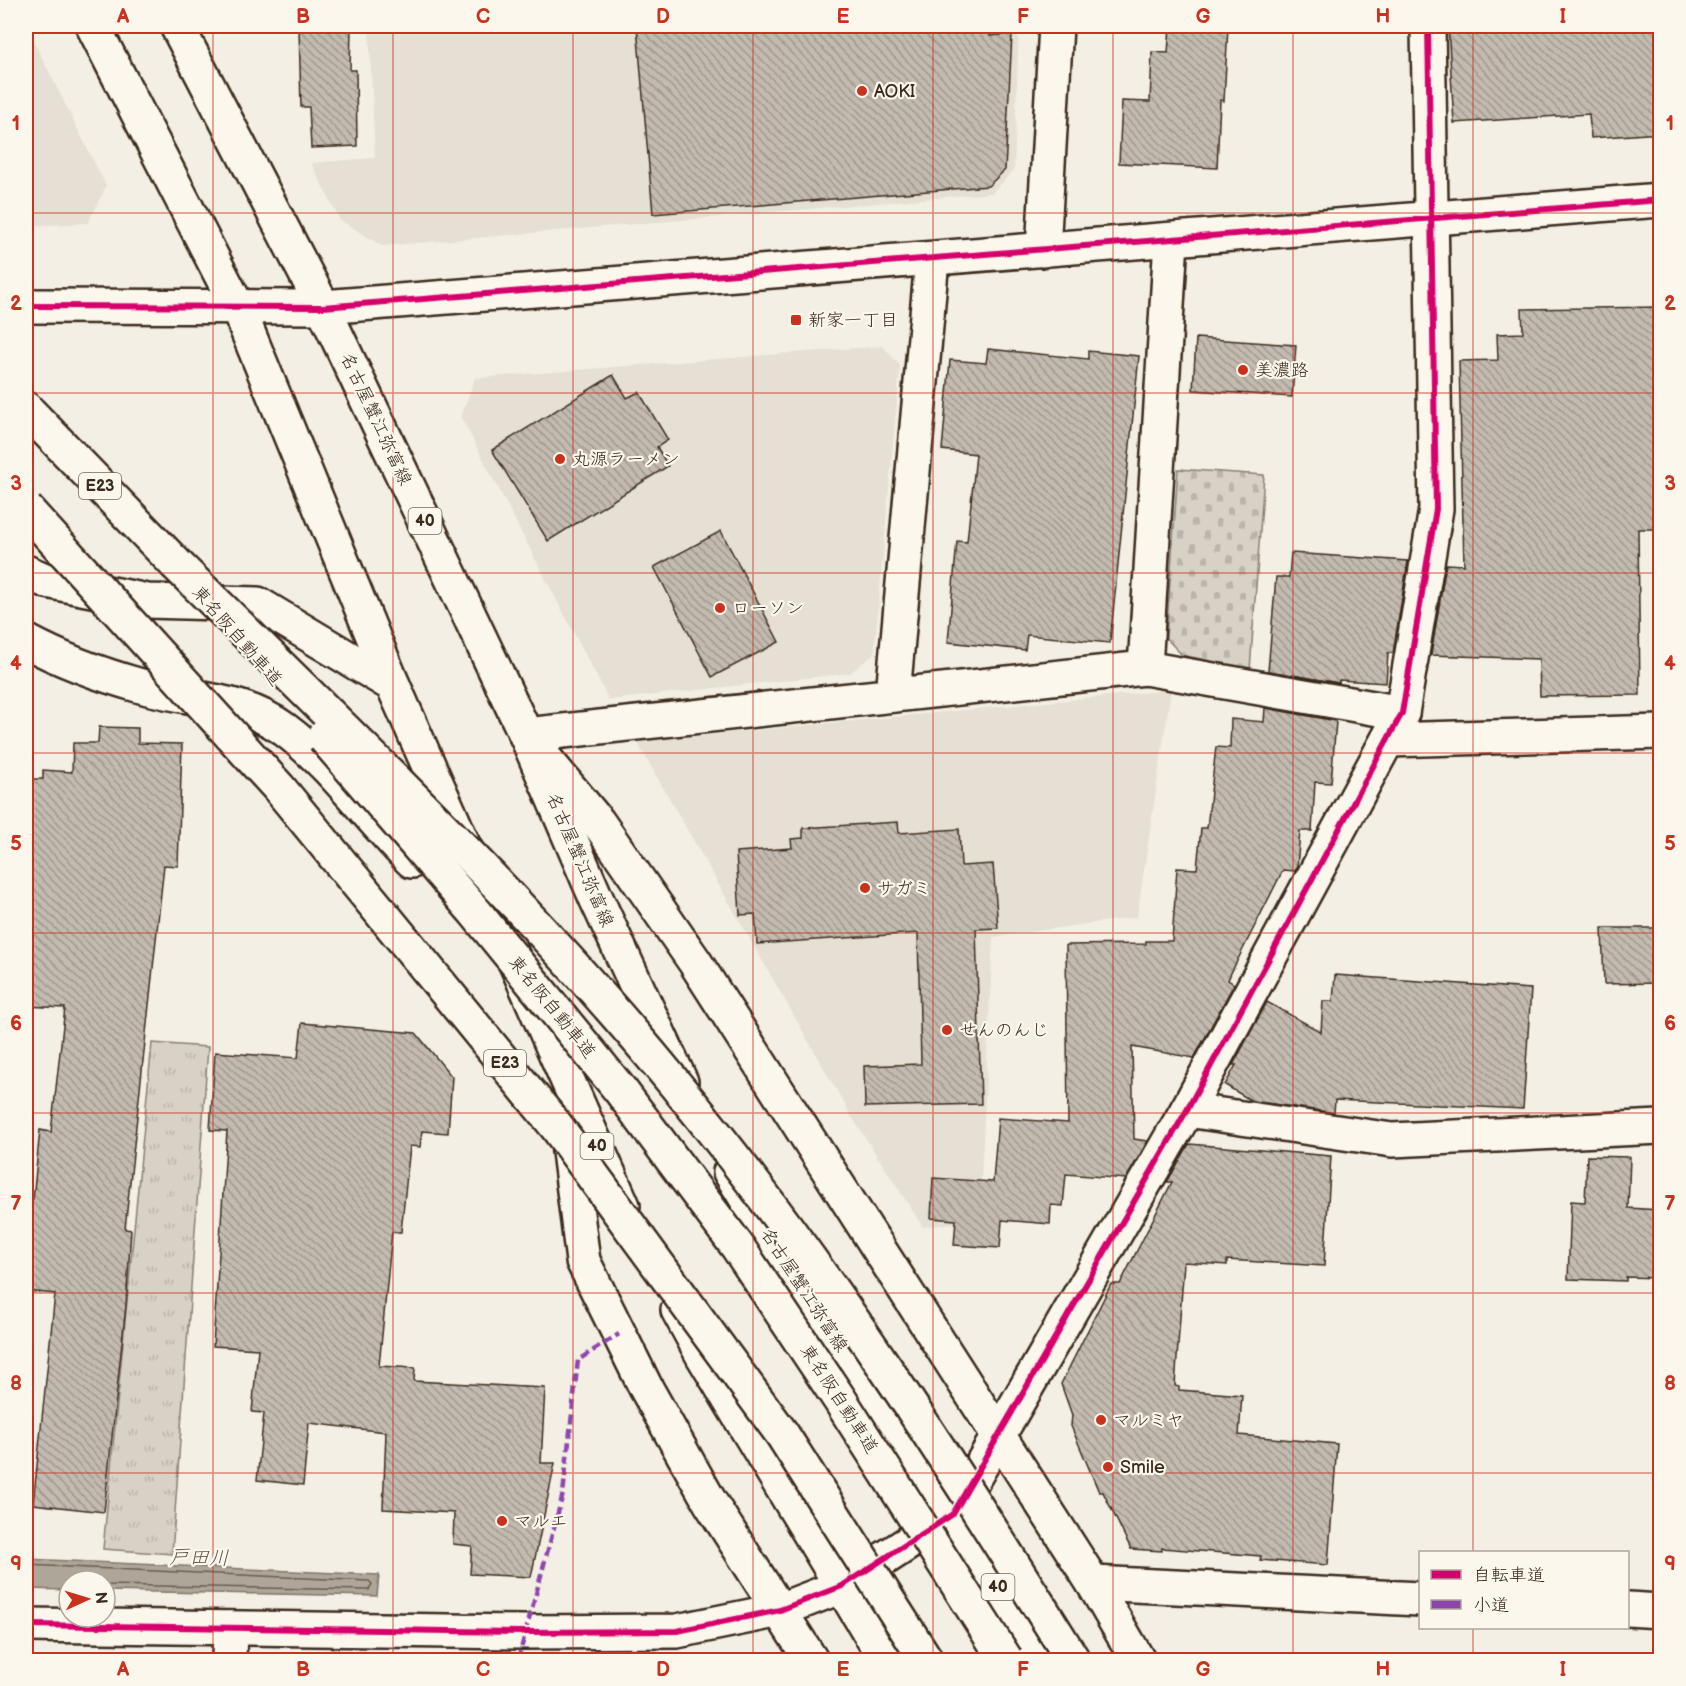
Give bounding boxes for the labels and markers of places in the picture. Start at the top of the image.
place label: AOKI [874,81,915,102]
marker: AOKI [855,84,869,98]
place label: 新家一丁目 [808,310,898,331]
marker: 新家一丁目 [789,313,803,327]
place label: 美濃路 [1255,360,1309,381]
marker: 美濃路 [1236,363,1250,377]
place label: 丸源ラーメン [572,449,680,470]
marker: 丸源ラーメン [553,452,567,466]
place label: ローソン [732,598,804,619]
marker: ローソン [713,601,727,615]
place label: サガミ [877,878,931,899]
marker: サガミ [858,881,872,895]
place label: せんのんじ [959,1020,1049,1041]
marker: せんのんじ [940,1023,954,1037]
place label: マルミヤ [1113,1410,1184,1431]
marker: マルミヤ [1094,1413,1108,1427]
place label: Smile [1120,1457,1165,1478]
marker: Smile [1101,1460,1115,1474]
place label: マルエ [514,1511,568,1532]
marker: マルエ [495,1514,509,1528]

